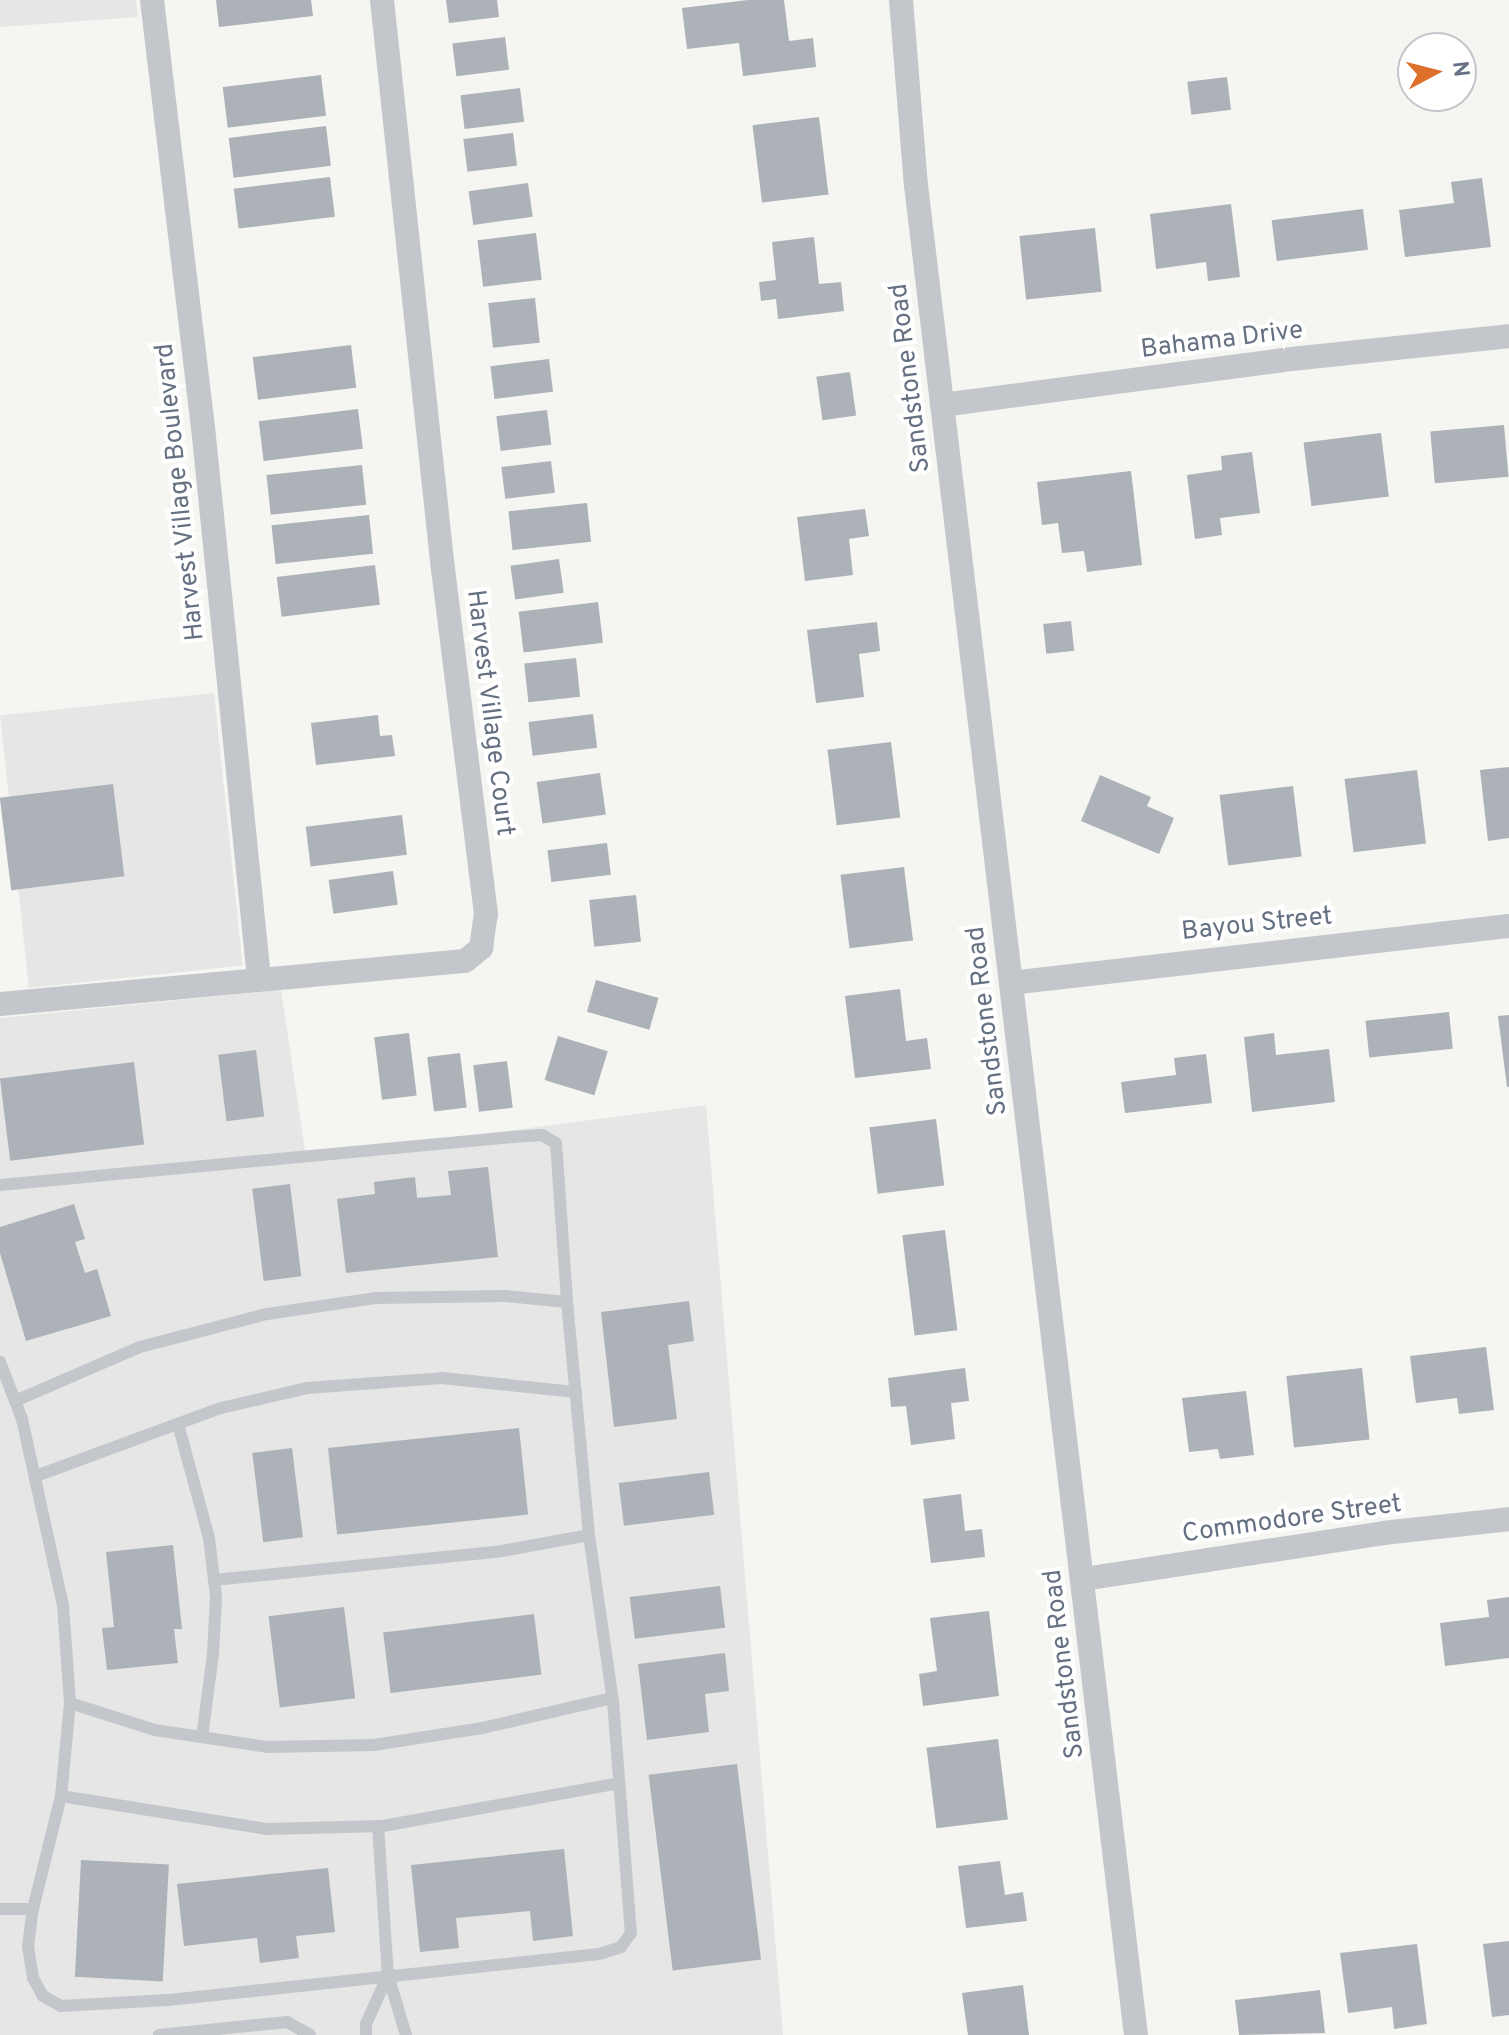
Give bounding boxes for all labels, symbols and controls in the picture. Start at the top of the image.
north arrow [1397,32,1477,112]
text: N [1445,60,1474,79]
street label: Sandstone Road [884,282,938,474]
street label: Bahama Drive [1139,316,1305,366]
street label: Harvest Village Boulevard [150,341,212,643]
street label: Harvest Village Court [458,588,520,838]
street label: Bayou Street [1180,902,1334,948]
street label: Sandstone Road [961,925,1015,1117]
street label: Commodore Street [1180,1489,1404,1551]
street label: Sandstone Road [1038,1568,1092,1760]

